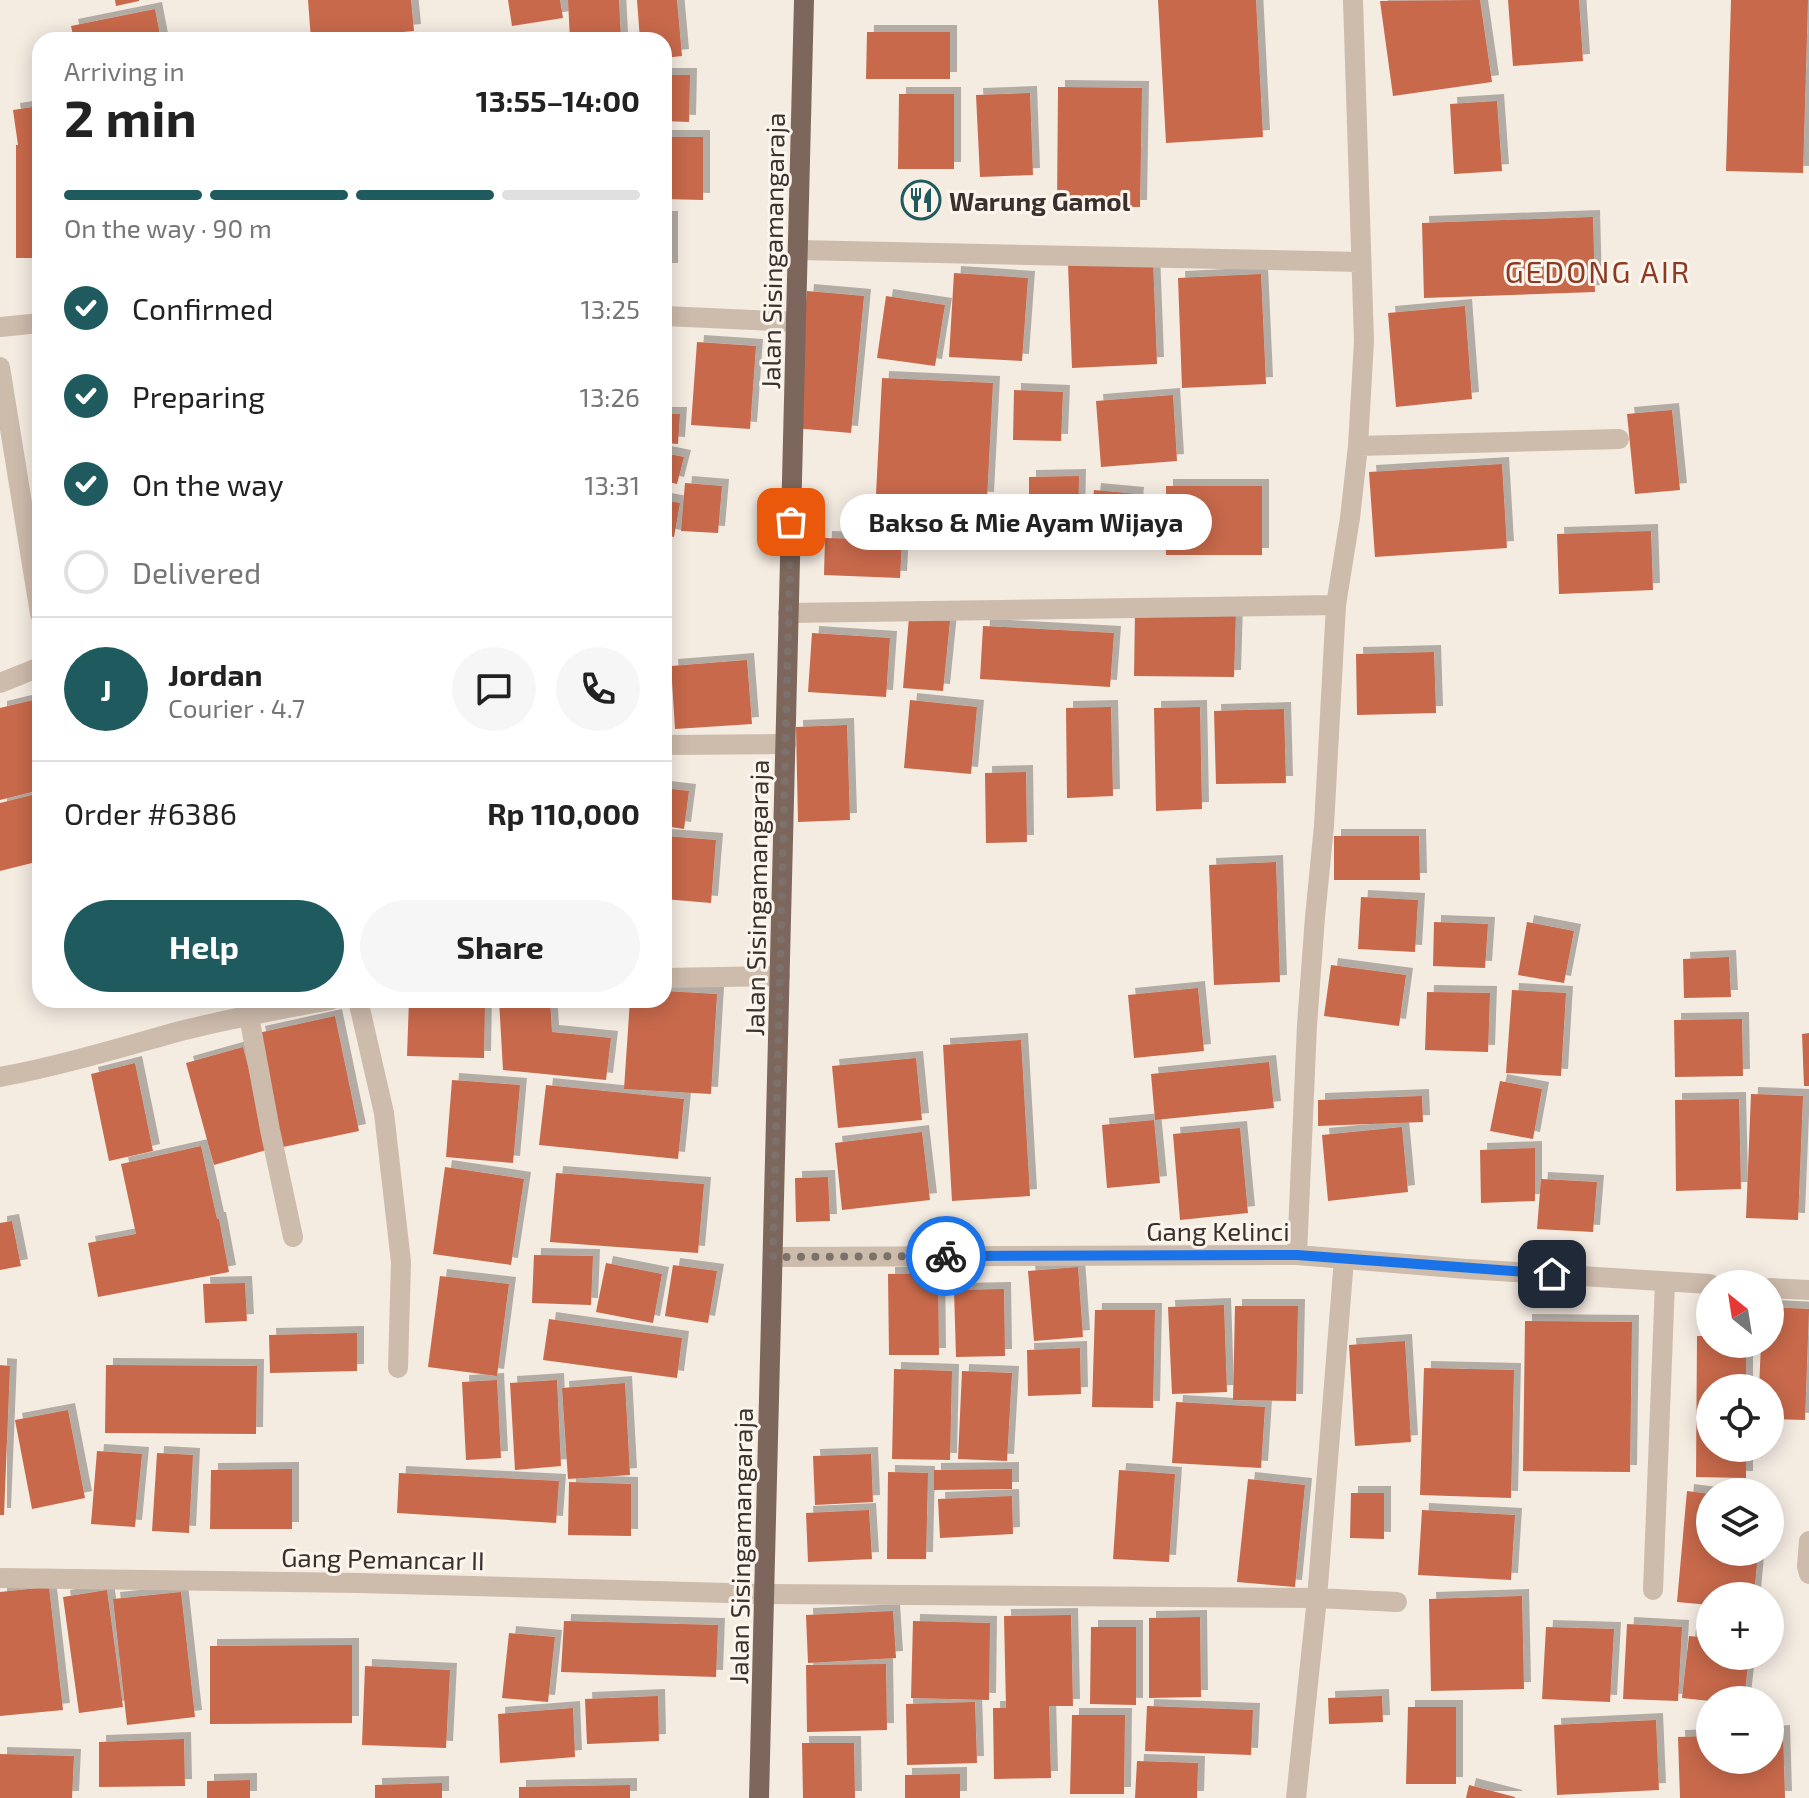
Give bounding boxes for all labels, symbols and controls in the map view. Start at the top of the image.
text: Arriving in [64,55,185,86]
text: 13:55–14:00 [476,82,640,118]
text: 2 min [64,85,197,147]
street label: Jalan Sisingamangaraja [754,112,790,390]
restaurant icon: Warung Gamol [900,179,942,221]
place label: Warung Gamol [949,185,1131,216]
text: On the way · 90 m [64,212,272,243]
district label: GEDONG AIR [1505,253,1691,289]
icon: check [64,286,108,330]
text: Confirmed [132,290,273,326]
text: 13:25 [581,293,640,324]
icon: check [64,374,108,418]
text: Preparing [132,378,265,414]
text: 13:26 [580,381,640,412]
icon: check [64,462,108,506]
text: On the way [132,466,284,502]
text: 13:31 [584,469,640,500]
pin [757,488,825,556]
callout: Bakso & Mie Ayam Wijaya [839,494,1211,550]
icon: bag [769,500,813,544]
text: Bakso & Mie Ayam Wijaya [869,506,1183,537]
text: Delivered [132,554,261,590]
button: chat [452,647,536,731]
button: phone [556,647,640,731]
text: Jordan [168,656,263,692]
text: J [100,671,112,707]
text: Courier · 4.7 [168,692,305,723]
street label: Jalan Sisingamangaraja [738,759,774,1037]
text: Order #6386 [64,795,237,831]
text: Rp 110,000 [487,795,640,831]
button: Help [64,900,344,992]
button: Share [360,900,640,992]
street label: Gang Kelinci [1146,1215,1290,1246]
courier [906,1216,986,1296]
icon: bike [924,1234,968,1278]
pin [1518,1240,1586,1308]
icon: home [1530,1252,1574,1296]
north arrow [1696,1270,1784,1358]
map controls [1696,1270,1784,1774]
button: locate [1696,1374,1784,1462]
street label: Jalan Sisingamangaraja [722,1407,758,1685]
button: layers [1696,1478,1784,1566]
street label: Gang Pemancar II [281,1541,485,1575]
button: + [1696,1582,1784,1670]
button: − [1696,1686,1784,1774]

